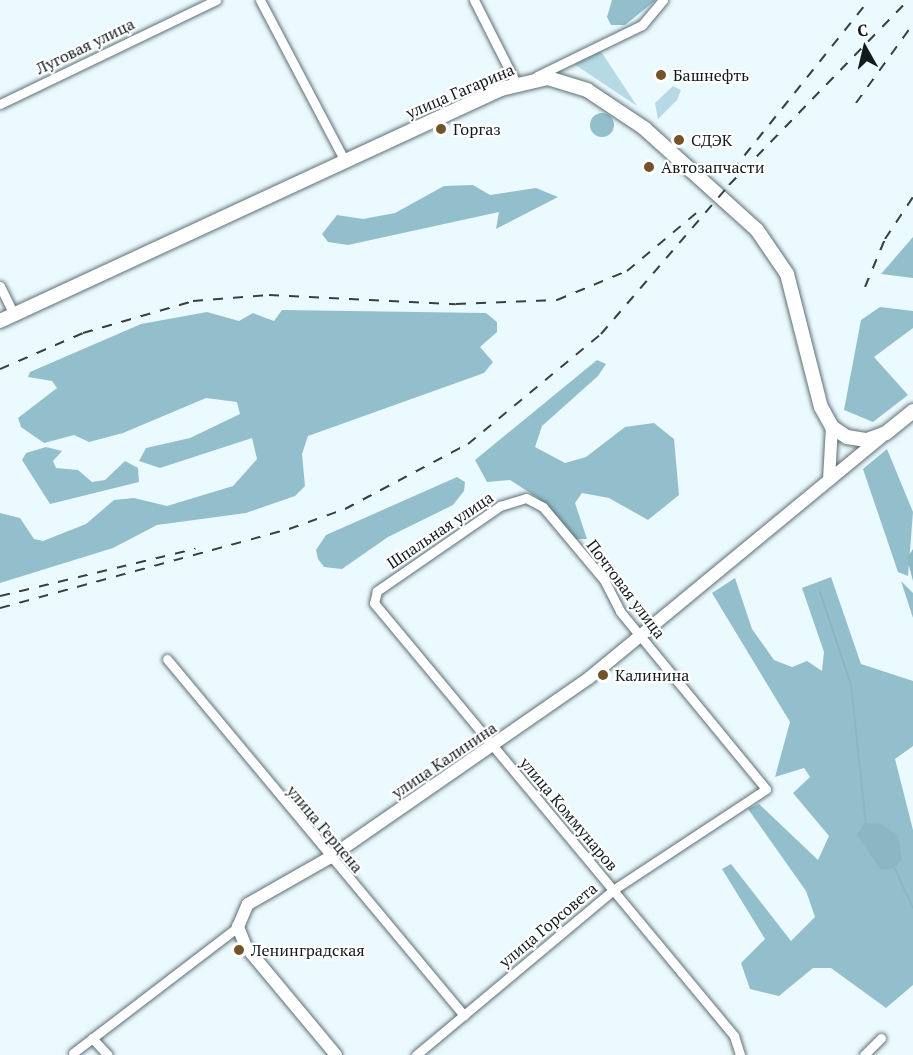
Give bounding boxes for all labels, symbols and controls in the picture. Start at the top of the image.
street label: Луговая улица [33,14,137,78]
north arrow [835,18,895,78]
text: С [856,19,869,42]
street label: улица Гагарина [403,60,517,122]
place label: Башнефть [673,65,749,85]
marker: Башнефть [654,68,668,82]
place label: Горгаз [453,119,501,139]
marker: Горгаз [434,122,448,136]
place label: СДЭК [691,130,732,150]
marker: СДЭК [672,133,686,147]
place label: Автозапчасти [661,157,765,177]
marker: Автозапчасти [642,160,656,174]
street label: Шпальная улица [383,487,497,573]
street label: Почтовая улица [583,536,669,642]
place label: Калинина [615,665,689,685]
marker: Калинина [596,668,610,682]
street label: улица Калинина [388,718,500,802]
street label: улица Коммунаров [516,753,622,875]
street label: улица Герцена [283,781,367,877]
street label: улица Горсовета [495,879,601,971]
place label: Ленинградская [251,940,365,960]
marker: Ленинградская [232,943,246,957]

